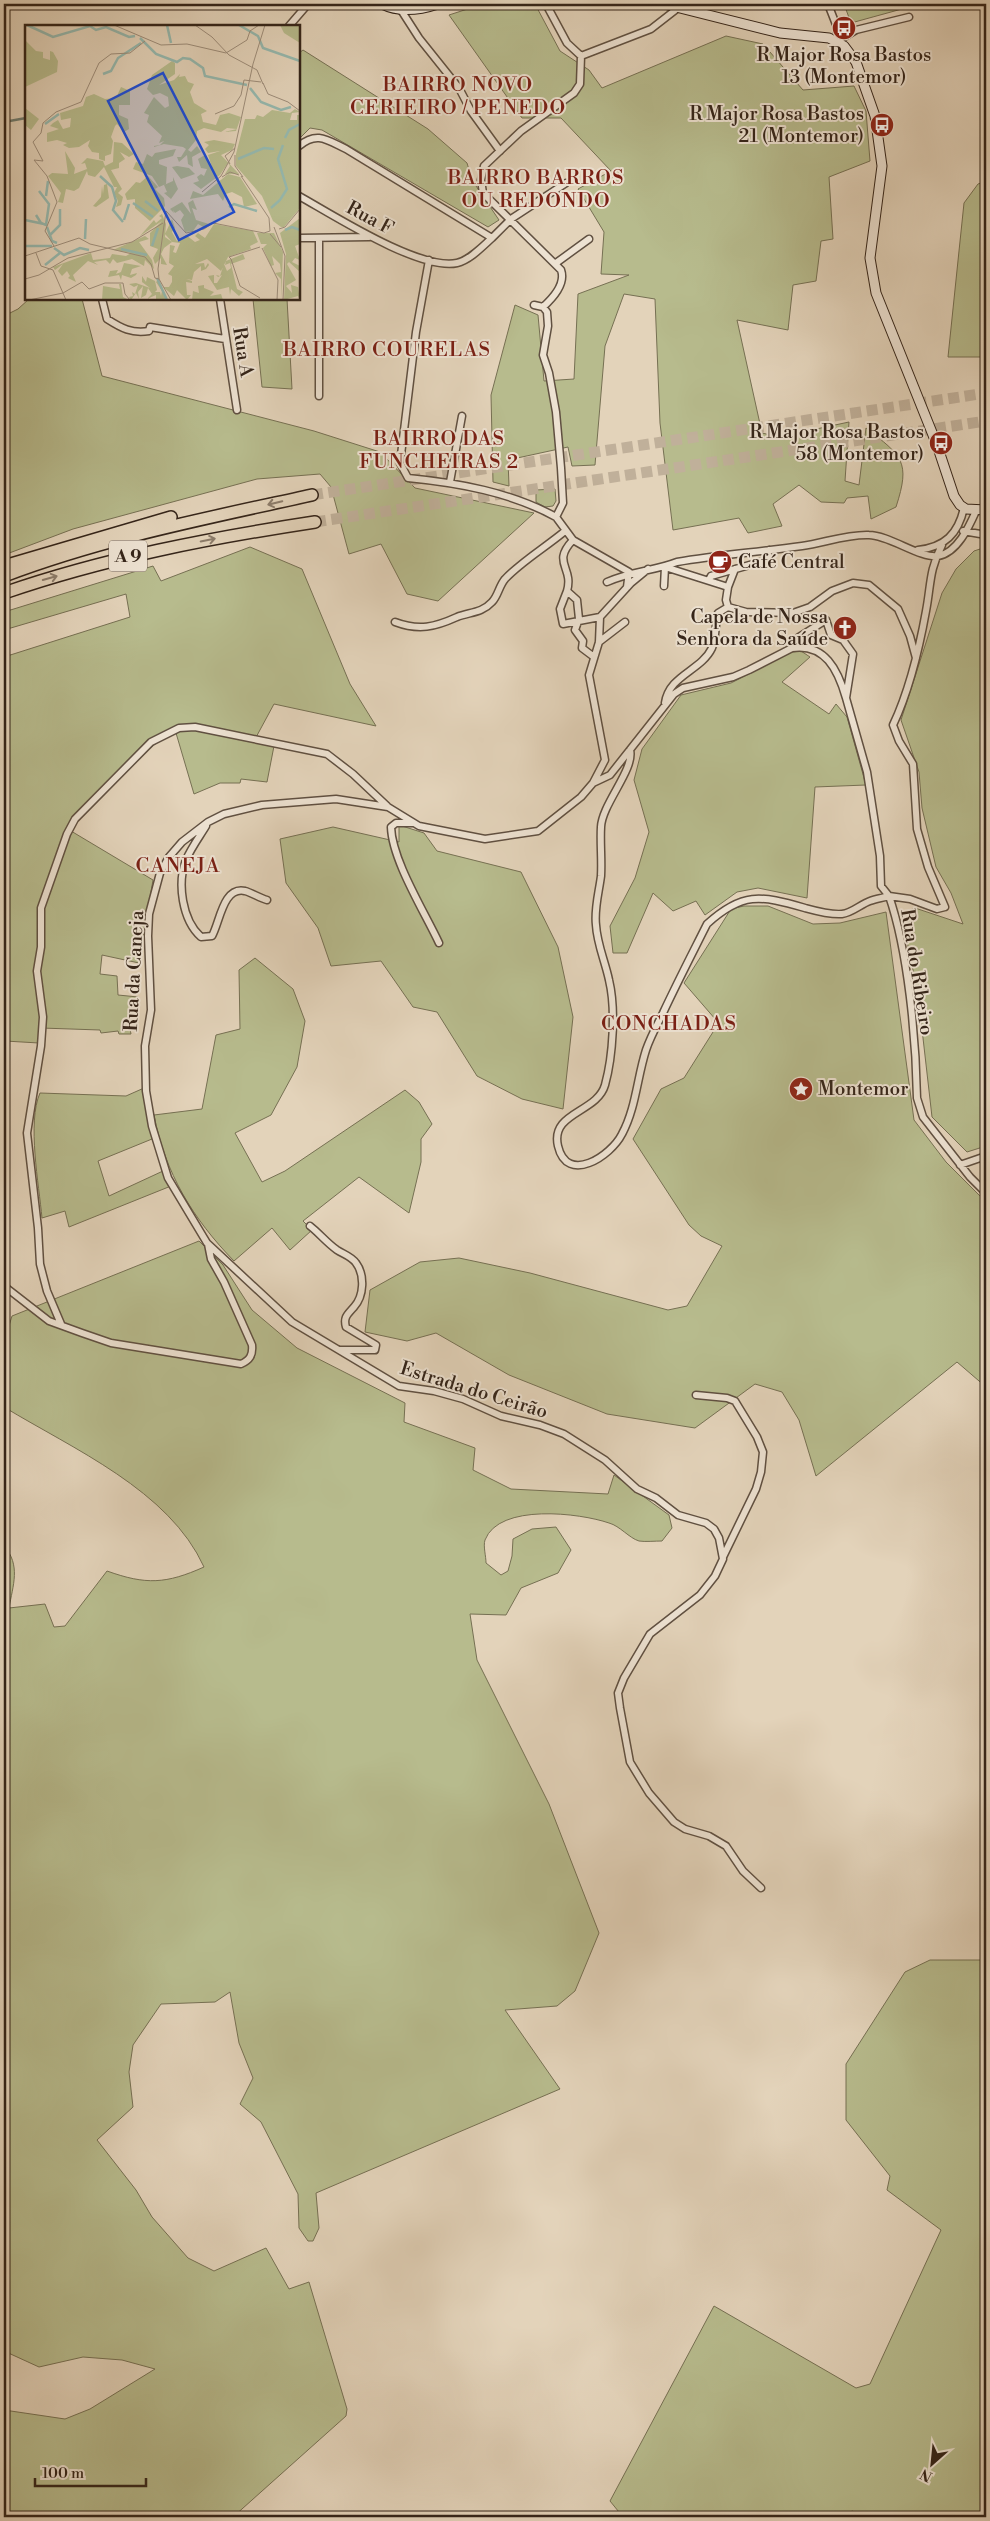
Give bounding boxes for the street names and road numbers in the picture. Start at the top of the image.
street label: Rua F [342,196,398,240]
street label: Rua A [227,325,259,380]
road number: A 9 [109,540,147,572]
street label: Rua do Ribeiro [895,907,939,1037]
street label: Rua da Caneja [119,909,149,1032]
street label: Estrada do Ceirão [397,1356,551,1424]

